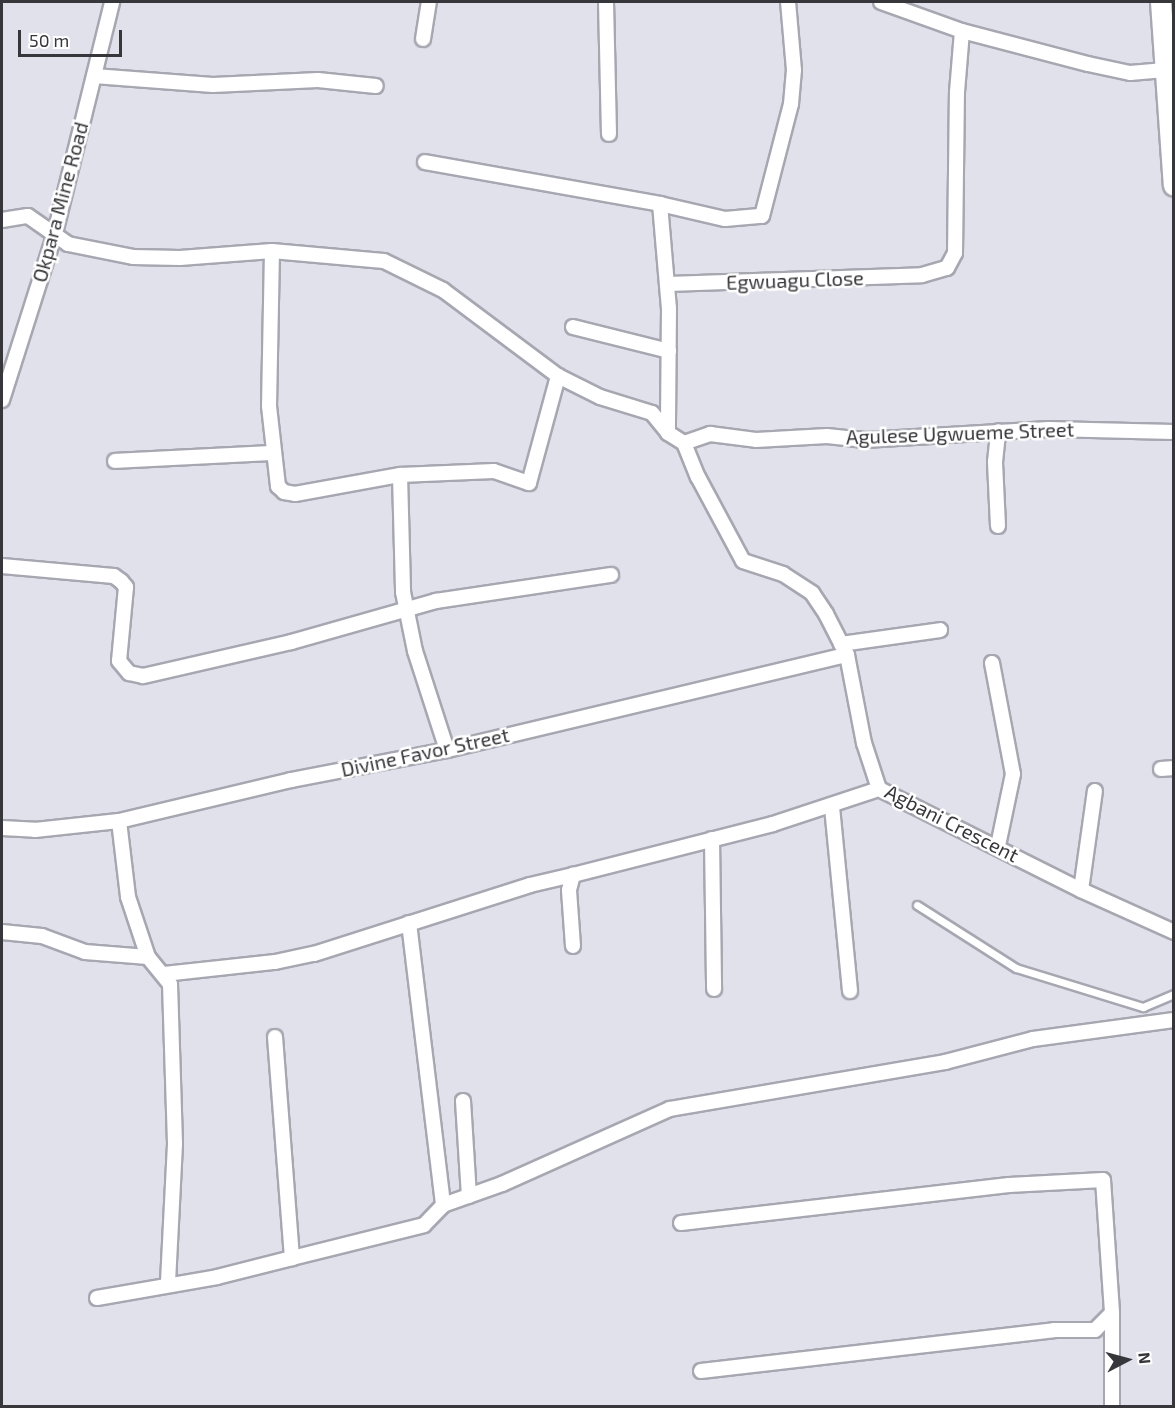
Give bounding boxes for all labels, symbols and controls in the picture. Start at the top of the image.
scale bar [21,18,124,56]
text: 50 m [29,29,69,51]
street label: Okpara Mine Road [27,119,93,285]
street label: Egwuagu Close [726,266,864,294]
street label: Agulese Ugwueme Street [845,417,1075,449]
street label: Divine Favor Street [338,722,512,782]
street label: Agbani Crescent [881,779,1023,867]
north arrow [1097,1330,1157,1390]
text: N [1135,1351,1155,1365]

